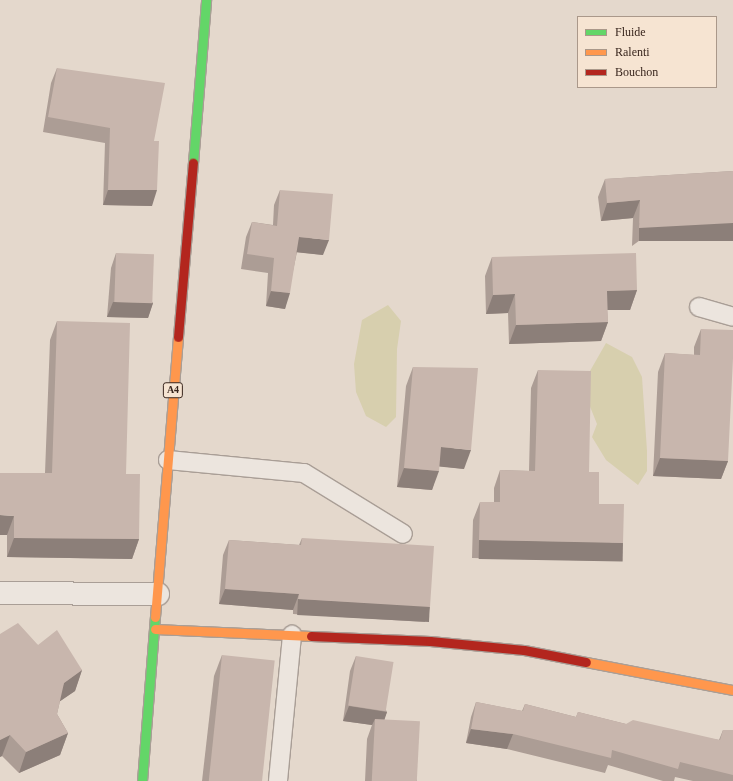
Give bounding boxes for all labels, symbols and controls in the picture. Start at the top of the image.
legend [577,16,717,88]
text: Fluide [615,25,646,39]
text: Ralenti [615,45,650,59]
text: Bouchon [615,65,658,79]
road number: A4 [162,382,184,398]

